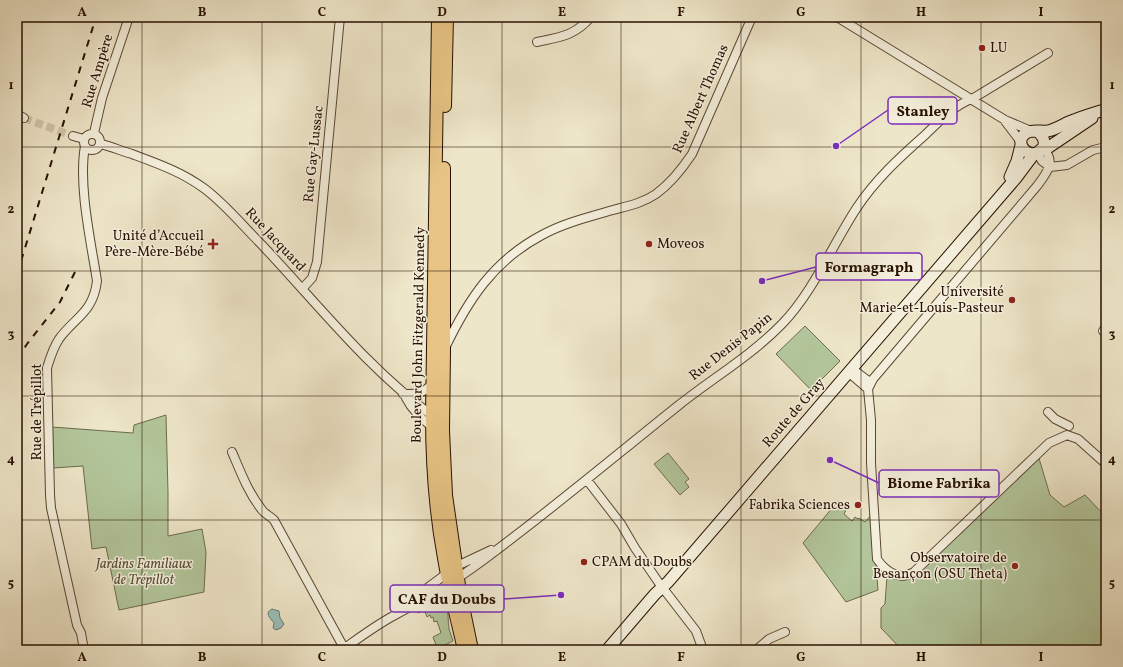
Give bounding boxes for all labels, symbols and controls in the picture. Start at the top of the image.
text: A [77,4,87,22]
text: B [198,4,207,22]
text: C [318,4,326,22]
text: D [437,4,447,22]
text: E [558,4,566,22]
text: F [677,4,685,22]
text: G [796,4,806,22]
text: H [916,4,926,22]
text: I [1039,4,1044,22]
street label: Rue Ampère [78,31,118,110]
place label: LU [990,39,1007,58]
street label: Rue Albert Thomas [668,41,734,157]
marker: LU [977,43,987,53]
text: 1 [8,77,14,95]
text: 1 [1109,77,1115,95]
callout: Stanley [888,97,957,124]
text: Stanley [896,102,950,123]
street label: Rue Gay-Lussac [299,105,329,203]
text: 2 [8,201,15,219]
text: 2 [1109,201,1116,219]
street label: Rue Jacquard [240,204,310,276]
street label: Boulevard John Fitzgerald Kennedy [408,226,430,443]
place label: Unité d’Accueil Père-Mère-Bébé [104,227,204,262]
place label: Moveos [657,235,704,254]
marker: Unité d’Accueil Père-Mère-Bébé [207,238,219,250]
marker: Moveos [644,239,654,249]
callout: Formagraph [816,253,922,280]
text: Formagraph [824,258,914,279]
place label: Université Marie-et-Louis-Pasteur [860,283,1004,318]
marker: Université Marie-et-Louis-Pasteur [1007,295,1017,305]
street label: Rue Denis Papin [685,308,777,386]
text: 3 [8,326,15,344]
text: 3 [1109,326,1116,344]
street label: Rue de Trépillot [28,363,47,460]
street label: Route de Gray [758,374,830,452]
text: 4 [7,451,15,469]
text: 4 [1108,451,1116,469]
callout: Biome Fabrika [879,470,999,497]
text: Biome Fabrika [887,474,991,495]
place label: Fabrika Sciences [749,496,850,515]
marker: Fabrika Sciences [853,500,863,510]
place label: Observatoire de Besançon (OSU Theta) [873,549,1007,584]
place label: CPAM du Doubs [592,553,692,572]
park label: Jardins Familiaux de Trépillot [94,555,193,590]
marker: CPAM du Doubs [579,557,589,567]
marker: Observatoire de Besançon (OSU Theta) [1010,561,1020,571]
text: 5 [8,575,14,593]
text: 5 [1109,575,1115,593]
callout: CAF du Doubs [390,585,504,612]
text: CAF du Doubs [398,590,496,611]
text: A [77,649,87,667]
text: B [198,649,207,667]
text: C [318,649,326,667]
text: D [437,649,447,667]
text: E [558,649,566,667]
text: F [677,649,685,667]
text: G [796,649,806,667]
text: H [916,649,926,667]
text: I [1039,649,1044,667]

